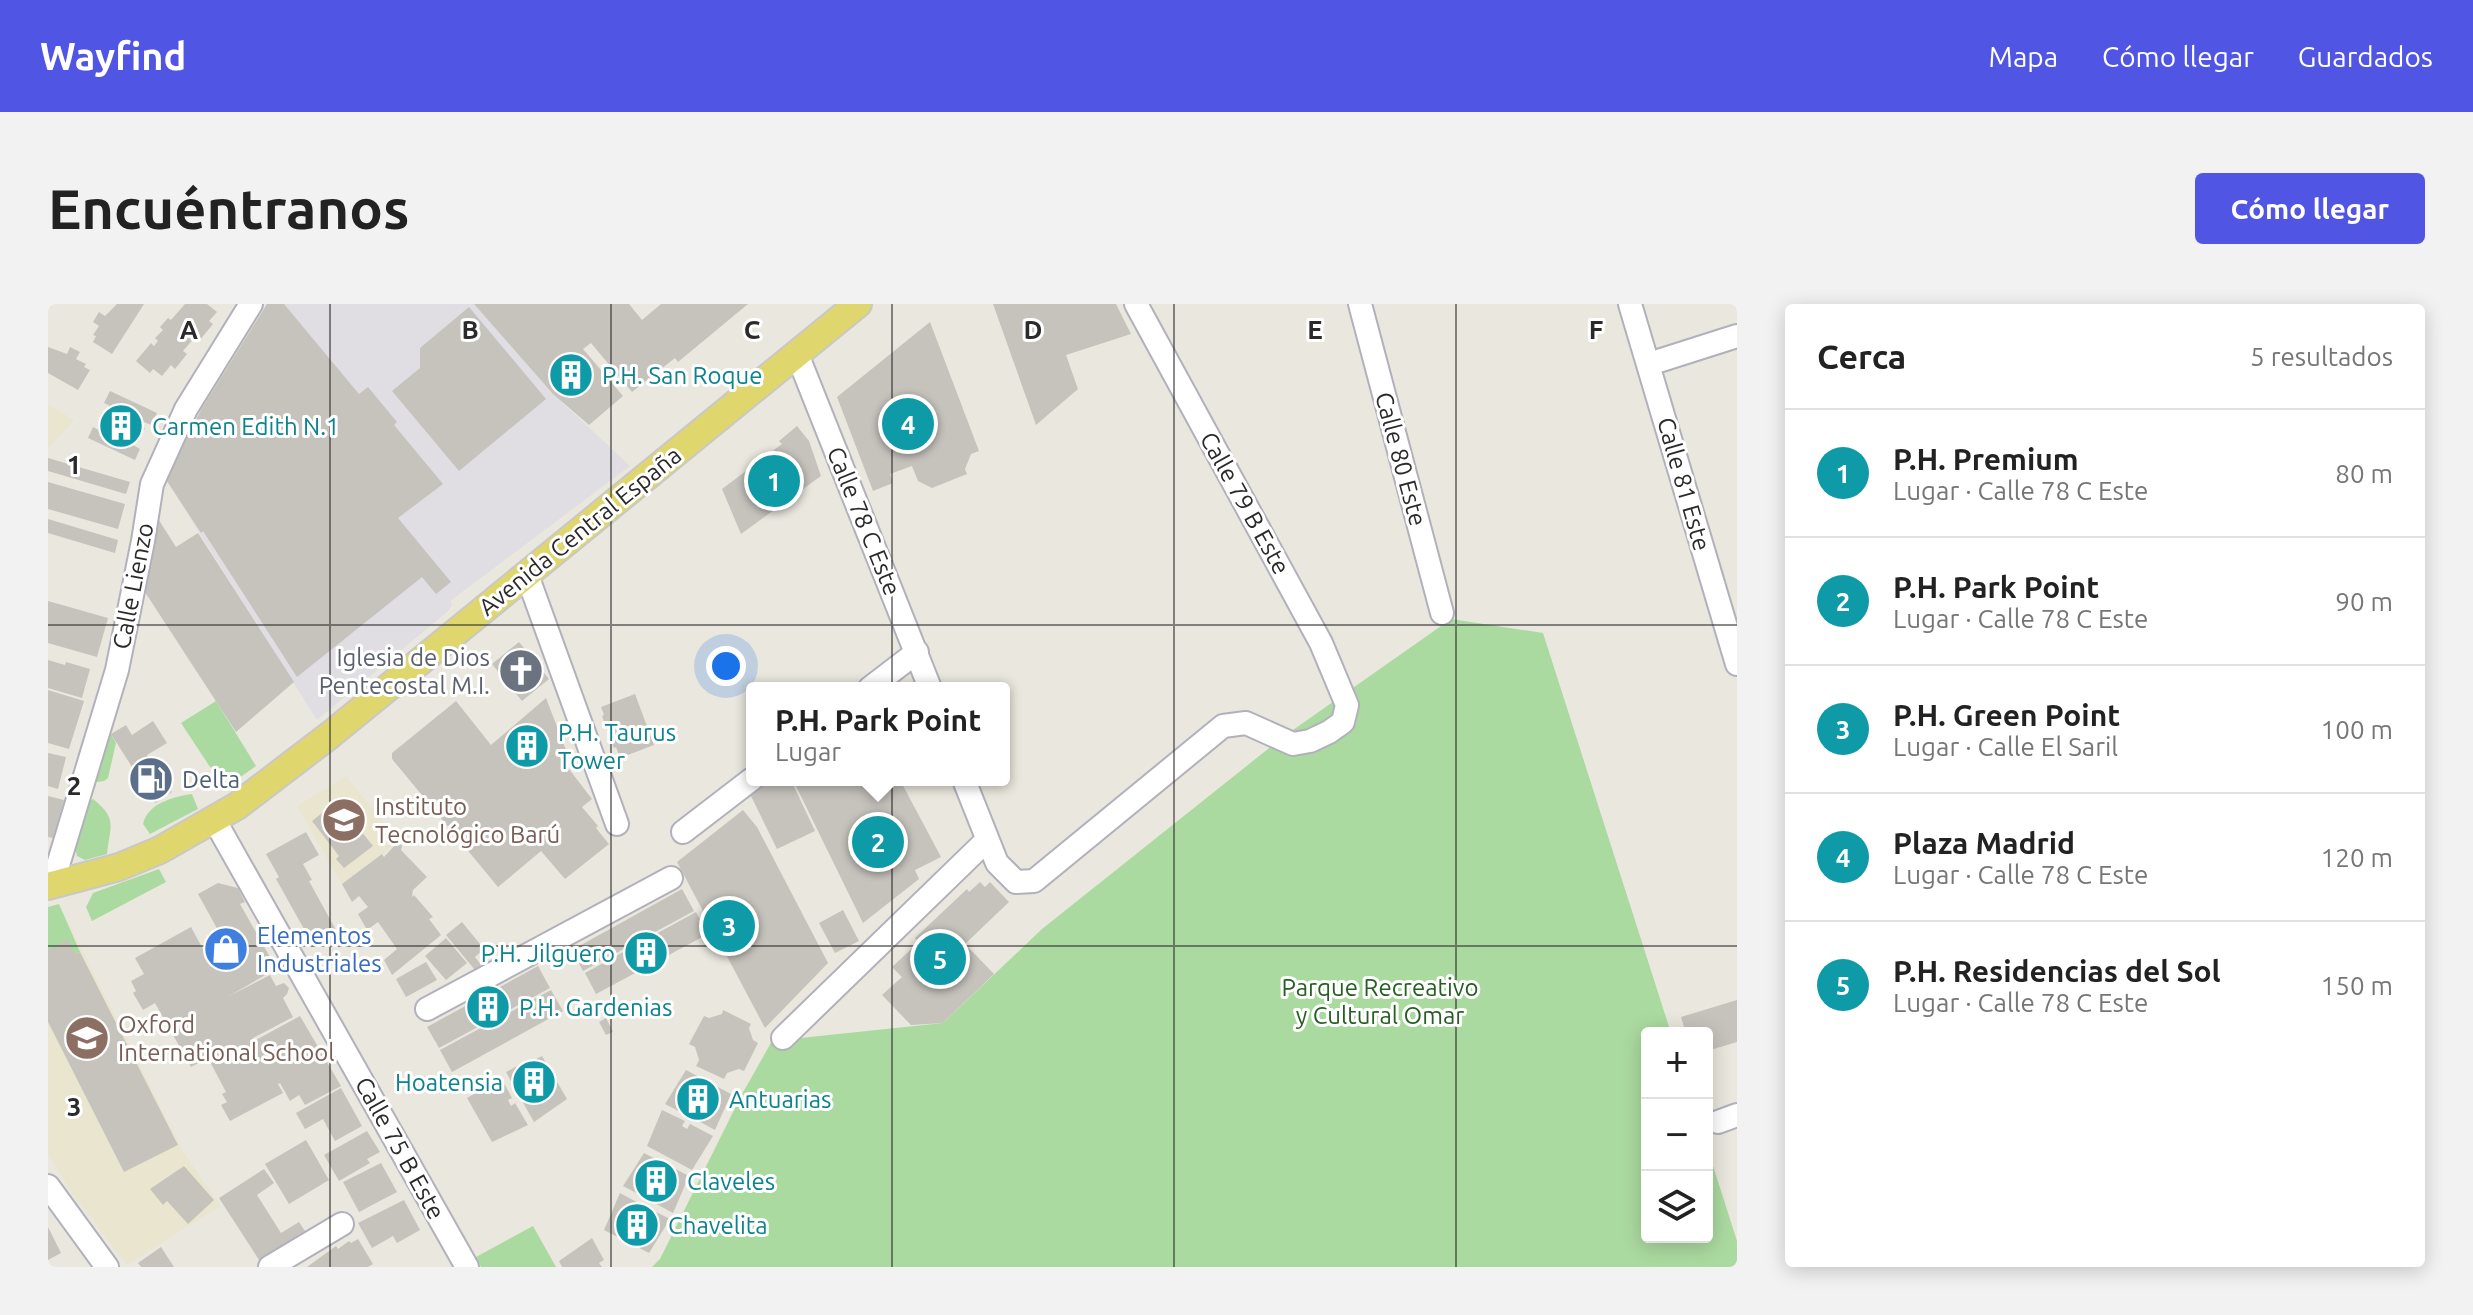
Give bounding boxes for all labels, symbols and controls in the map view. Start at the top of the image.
text: Wayfind [40,35,186,77]
text: Mapa [1989,41,2058,72]
text: Cómo llegar [2102,41,2254,72]
text: Guardados [2298,41,2433,72]
button: Cómo llegar [2195,173,2425,244]
text: Encuéntranos [48,177,409,240]
text: A [180,315,199,344]
text: B [461,315,479,344]
text: C [744,315,761,344]
text: D [1024,315,1042,344]
text: E [1307,315,1323,344]
text: F [1589,315,1603,344]
text: Cerca [1817,337,1906,375]
text: 5 resultados [2250,342,2393,371]
building icon: P.H. San Roque [547,351,595,399]
place label: P.H. San Roque [602,362,763,389]
street label: Calle 80 Este [1370,389,1432,529]
pin: 4 [882,394,934,454]
building icon: Carmen Edith N.1 [97,402,145,450]
place label: Carmen Edith N.1 [152,413,340,440]
street label: Calle 81 Este [1652,414,1716,554]
street label: Calle 79 B Este [1195,427,1295,579]
street label: Avenida Central España [474,441,686,621]
text: P.H. Premium [1893,442,2079,476]
street label: Calle 78 C Este [822,443,906,599]
text: 1 [67,450,81,479]
pin: 1 [748,451,800,511]
text: 1 [1836,459,1850,488]
text: 80 m [2335,459,2393,488]
text: Lugar · Calle 78 C Este [1893,476,2148,505]
street label: Calle Lienzo [108,520,158,652]
text: P.H. Park Point [1893,570,2099,604]
text: 2 [1836,587,1850,616]
text: 90 m [2335,587,2393,616]
text: Lugar · Calle 78 C Este [1893,604,2148,633]
place label: Iglesia de Dios Pentecostal M.I. [319,644,490,699]
your location [706,646,746,686]
church icon: Iglesia de Dios Pentecostal M.I. [497,647,545,695]
popup [746,682,1010,786]
text: P.H. Green Point [1893,698,2120,732]
text: P.H. Park Point [775,703,981,737]
text: 3 [1836,715,1850,744]
text: 100 m [2321,715,2393,744]
place label: P.H. Taurus Tower [558,719,676,774]
building icon: P.H. Taurus Tower [503,722,551,770]
text: Lugar · Calle El Saril [1893,732,2118,761]
text: Lugar [775,737,841,766]
fuel station icon: Delta [127,755,175,803]
place label: Delta [182,766,240,793]
text: 2 [67,771,81,800]
place label: Instituto Tecnológico Barú [375,793,560,848]
school or university icon: Instituto Tecnológico Barú [320,796,368,844]
pin: 2 [852,812,904,872]
text: Plaza Madrid [1893,826,2075,860]
text: 4 [1836,843,1850,872]
text: 120 m [2321,843,2393,872]
text: Lugar · Calle 78 C Este [1893,860,2148,889]
pin: 3 [703,896,755,956]
place label: Elementos Industriales [257,922,382,977]
shop icon: Elementos Industriales [202,925,250,973]
building icon: P.H. Jilguero [622,929,670,977]
pin: 5 [914,929,966,989]
place label: P.H. Jilguero [481,940,615,967]
text: P.H. Residencias del Sol [1893,954,2221,988]
text: 5 [1836,971,1850,1000]
text: 150 m [2321,971,2393,1000]
park label: Parque Recreativo y Cultural Omar [1282,974,1478,1029]
building icon: P.H. Gardenias [464,983,512,1031]
text: Lugar · Calle 78 C Este [1893,988,2148,1017]
place label: P.H. Gardenias [519,994,672,1021]
place label: Oxford International School [118,1011,335,1066]
school or university icon: Oxford International School [63,1014,111,1062]
map controls [1641,1027,1713,1243]
button: + [1641,1027,1713,1099]
building icon: Hoatensia [510,1058,558,1106]
place label: Hoatensia [395,1069,503,1096]
street label: Calle 75 B Este [350,1072,450,1224]
building icon: Antuarias [674,1075,722,1123]
place label: Antuarias [729,1086,831,1113]
text: 3 [67,1092,81,1121]
button: − [1641,1099,1713,1171]
building icon: Claveles [632,1157,680,1205]
place label: Claveles [687,1168,775,1195]
button: layers [1641,1171,1713,1243]
building icon: Chavelita [613,1201,661,1249]
place label: Chavelita [668,1212,767,1239]

